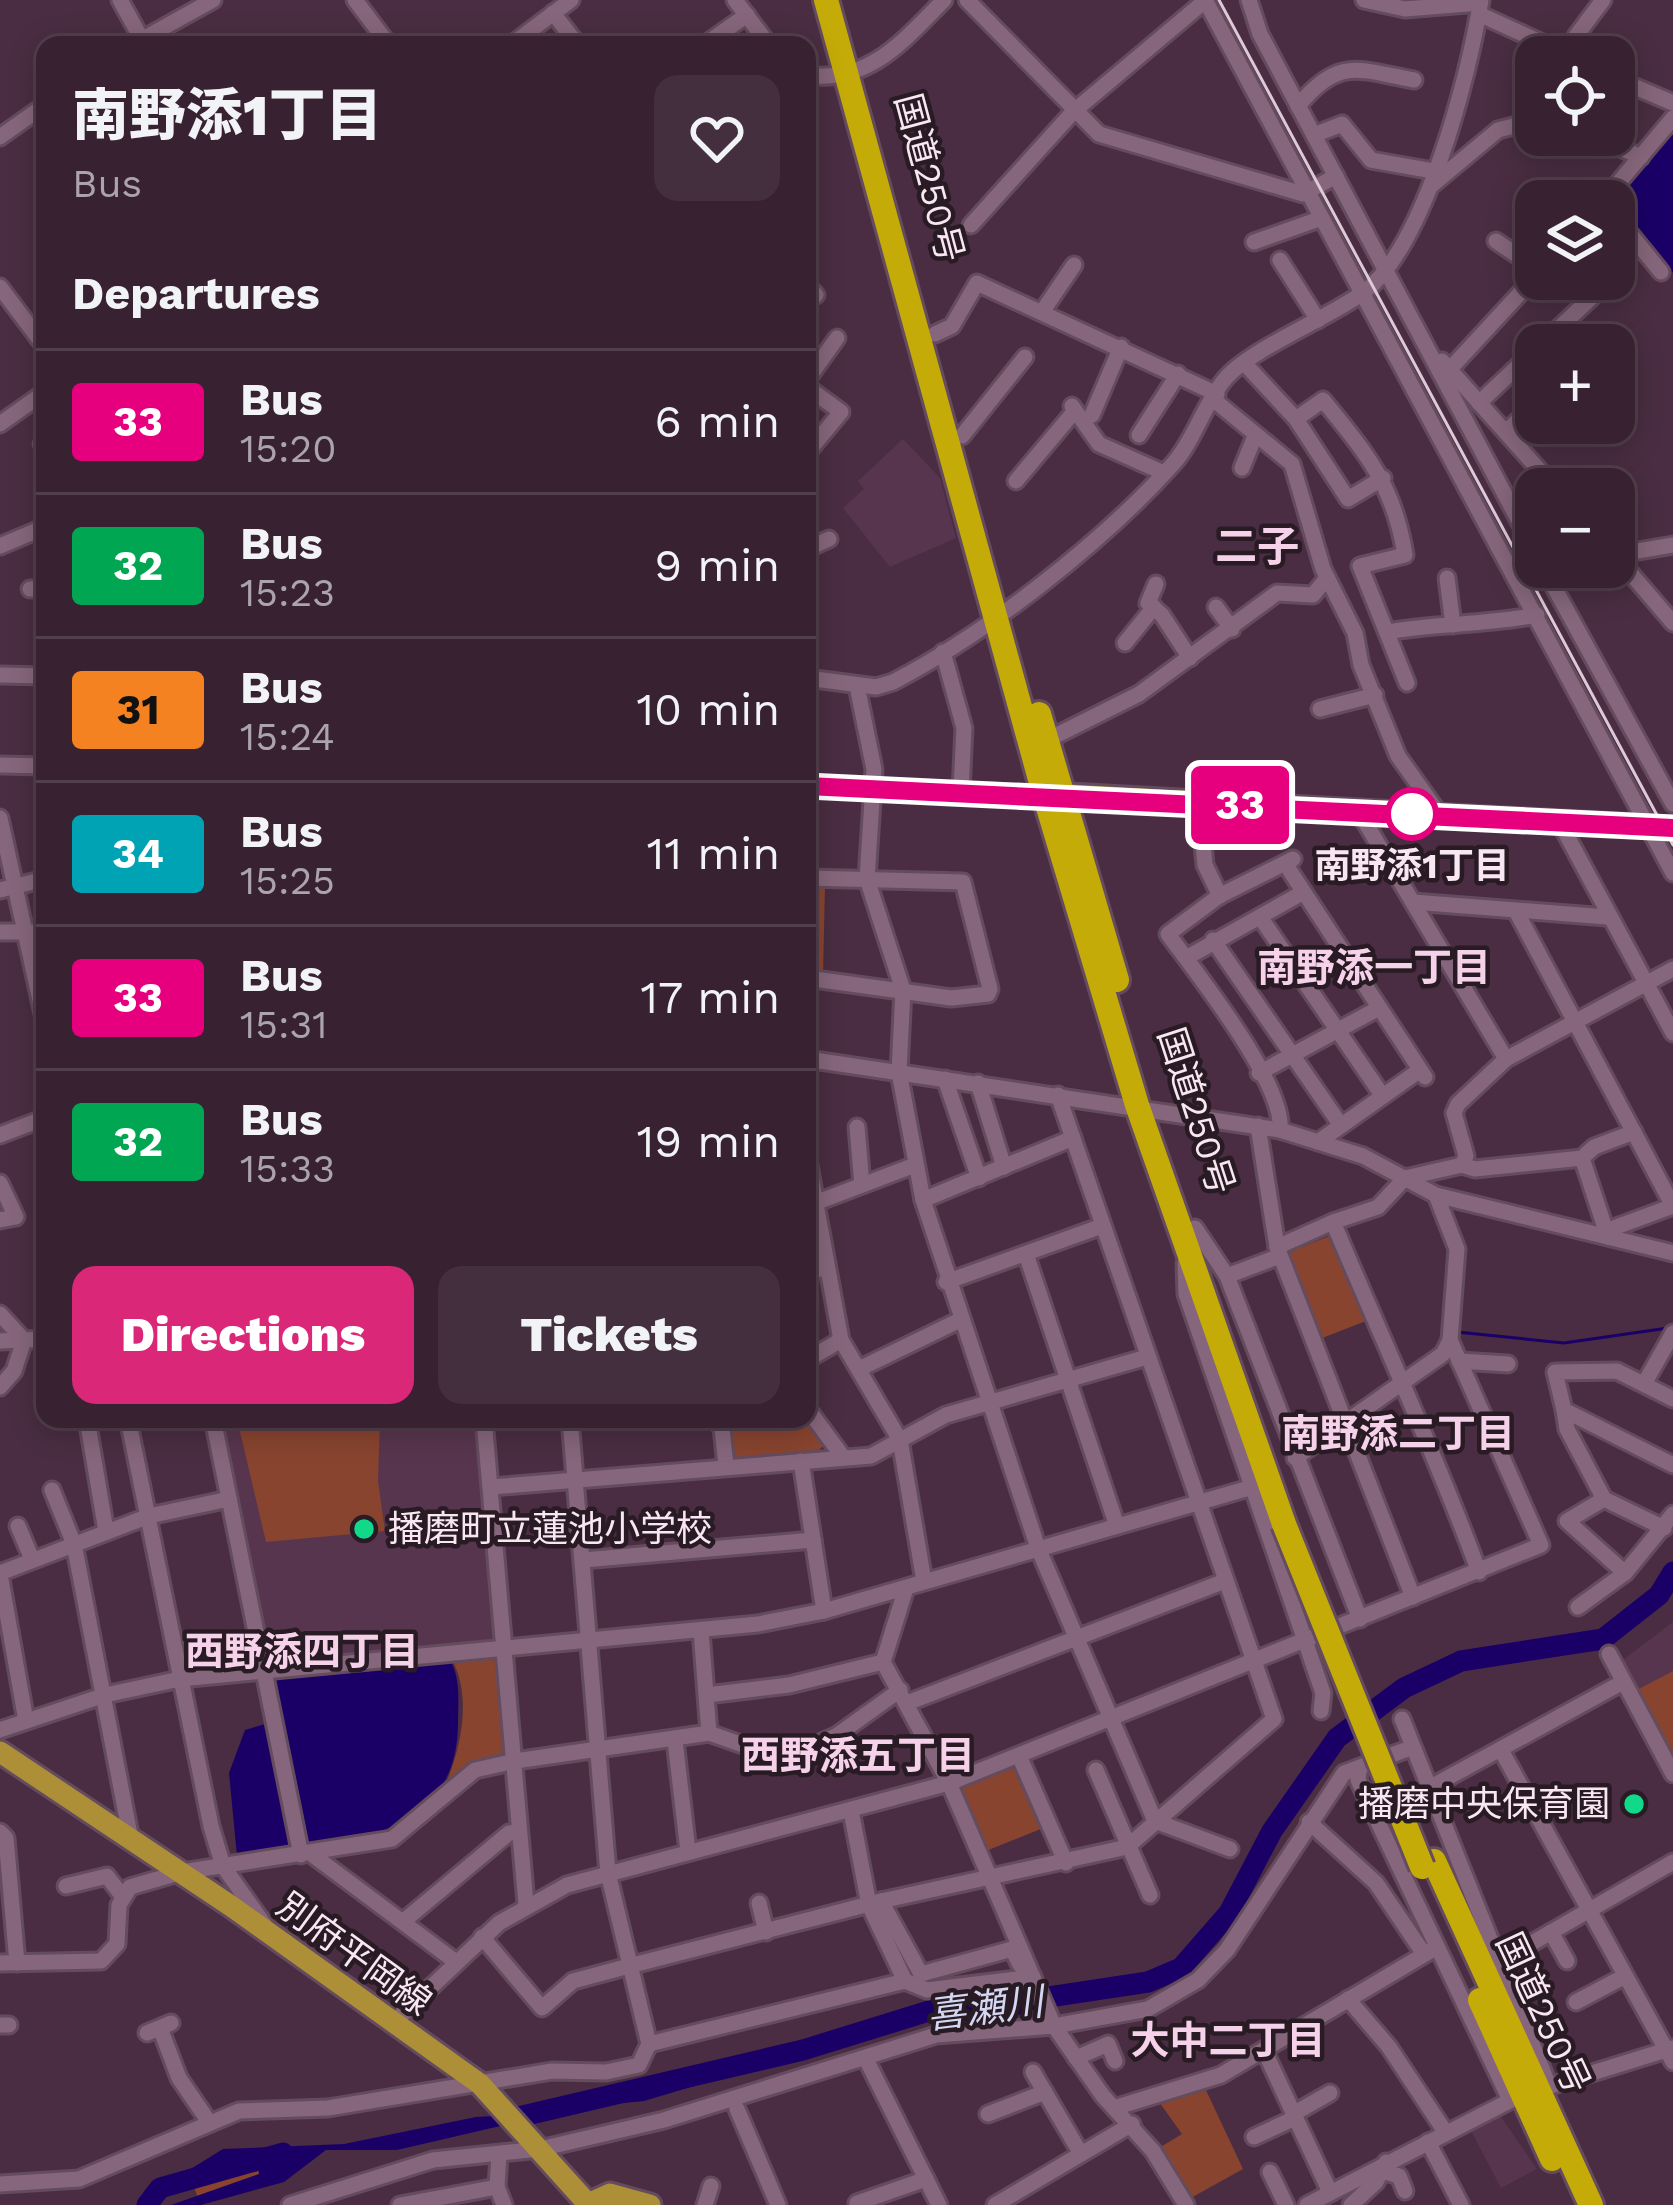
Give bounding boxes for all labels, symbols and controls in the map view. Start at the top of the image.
map controls [1515,36,1635,588]
button: locate [1515,36,1635,156]
button: heart [654,75,780,201]
text: 南野添1丁目 [72,82,382,149]
street label: 国道250号 [886,89,972,267]
text: Bus [72,161,142,206]
button: layers [1515,180,1635,300]
text: Departures [72,267,320,320]
button: + [1515,324,1635,444]
text: Bus [240,373,323,426]
text: 6 min [655,395,780,448]
text: 33 [113,397,163,446]
text: 15:20 [240,426,336,471]
button: − [1515,468,1635,588]
text: Bus [240,517,323,570]
district label: 二子 [1215,522,1299,571]
text: 9 min [654,539,780,592]
text: 32 [113,541,163,590]
text: 15:23 [240,570,335,615]
text: Bus [240,661,323,714]
text: 10 min [636,683,780,736]
text: 31 [116,685,160,734]
text: 15:24 [240,714,335,759]
line badge: 33 [1186,766,1294,844]
text: 33 [1215,780,1265,829]
marker: 南野添1丁目 [1387,789,1437,839]
text: Bus [240,805,323,858]
text: 11 min [647,827,780,880]
text: 34 [112,829,164,878]
place label: 南野添1丁目 [1314,845,1510,887]
text: 15:25 [240,858,335,903]
district label: 南野添一丁目 [1257,945,1491,990]
text: Bus [240,949,323,1002]
text: 17 min [640,971,780,1024]
text: 33 [113,973,163,1022]
text: 15:31 [240,1002,327,1047]
street label: 国道250号 [1149,1023,1243,1199]
text: Bus [240,1093,323,1146]
text: 19 min [637,1115,780,1168]
text: 32 [113,1117,163,1166]
text: 15:33 [240,1146,335,1191]
button: Directions [72,1266,414,1404]
button: Tickets [438,1266,780,1404]
district label: 南野添二丁目 [1281,1411,1515,1456]
place label: 播磨町立蓮池小学校 [388,1508,712,1550]
marker: 播磨町立蓮池小学校 [351,1516,377,1542]
district label: 西野添四丁目 [185,1629,419,1674]
district label: 西野添五丁目 [741,1733,975,1778]
place label: 播磨中央保育園 [1358,1783,1610,1825]
marker: 播磨中央保育園 [1621,1791,1647,1817]
street label: 別府平岡線 [269,1884,439,2024]
street label: 国道250号 [1488,1926,1598,2100]
water label: 喜瀬川 [924,1978,1050,2037]
district label: 大中二丁目 [1130,2018,1326,2063]

